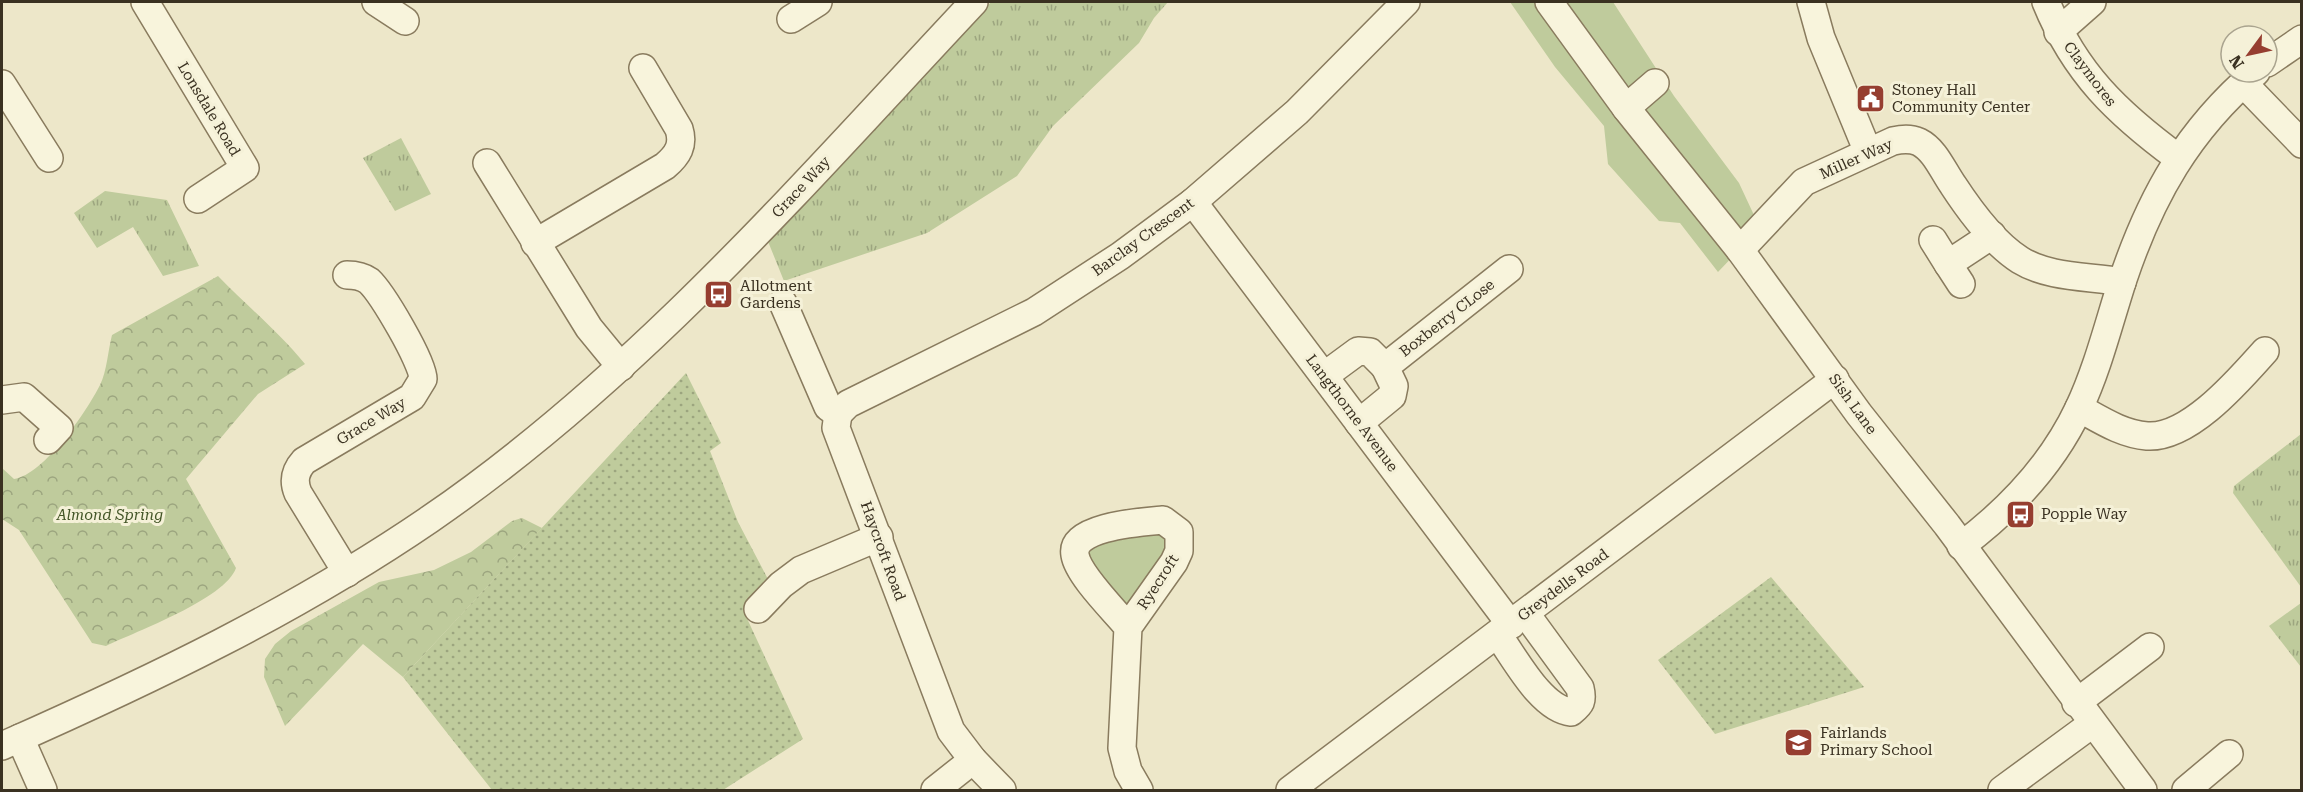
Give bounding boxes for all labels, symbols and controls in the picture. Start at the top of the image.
north arrow [2219,24,2279,84]
street label: Claymores [2060,38,2120,110]
text: N [2226,52,2248,72]
street label: Lonsdale Road [174,59,244,160]
place label: Stoney Hall Community Center [1892,81,2030,116]
public building icon: Stoney Hall Community Center [1855,83,1887,115]
street label: Miller Way [1817,135,1895,183]
street label: Grace Way [768,152,834,221]
street label: Barclay Crescent [1089,194,1198,280]
street label: Boxberry CLose [1396,275,1498,361]
place label: Allotment Gardens [740,277,812,312]
bus stop icon: Allotment Gardens [703,279,735,311]
street label: Langthorne Avenue [1302,351,1402,475]
street label: Sish Lane [1825,370,1881,438]
street label: Grace Way [333,393,409,449]
bus stop icon: Popple Way [2004,498,2036,530]
street label: Haycroft Road [857,499,909,604]
place label: Popple Way [2041,505,2127,523]
park label: Almond Spring [56,506,163,524]
street label: Greydells Road [1514,545,1612,625]
street label: Ryecroft [1134,551,1183,613]
place label: Fairlands Primary School [1820,724,1933,759]
school or university icon: Fairlands Primary School [1783,726,1815,758]

